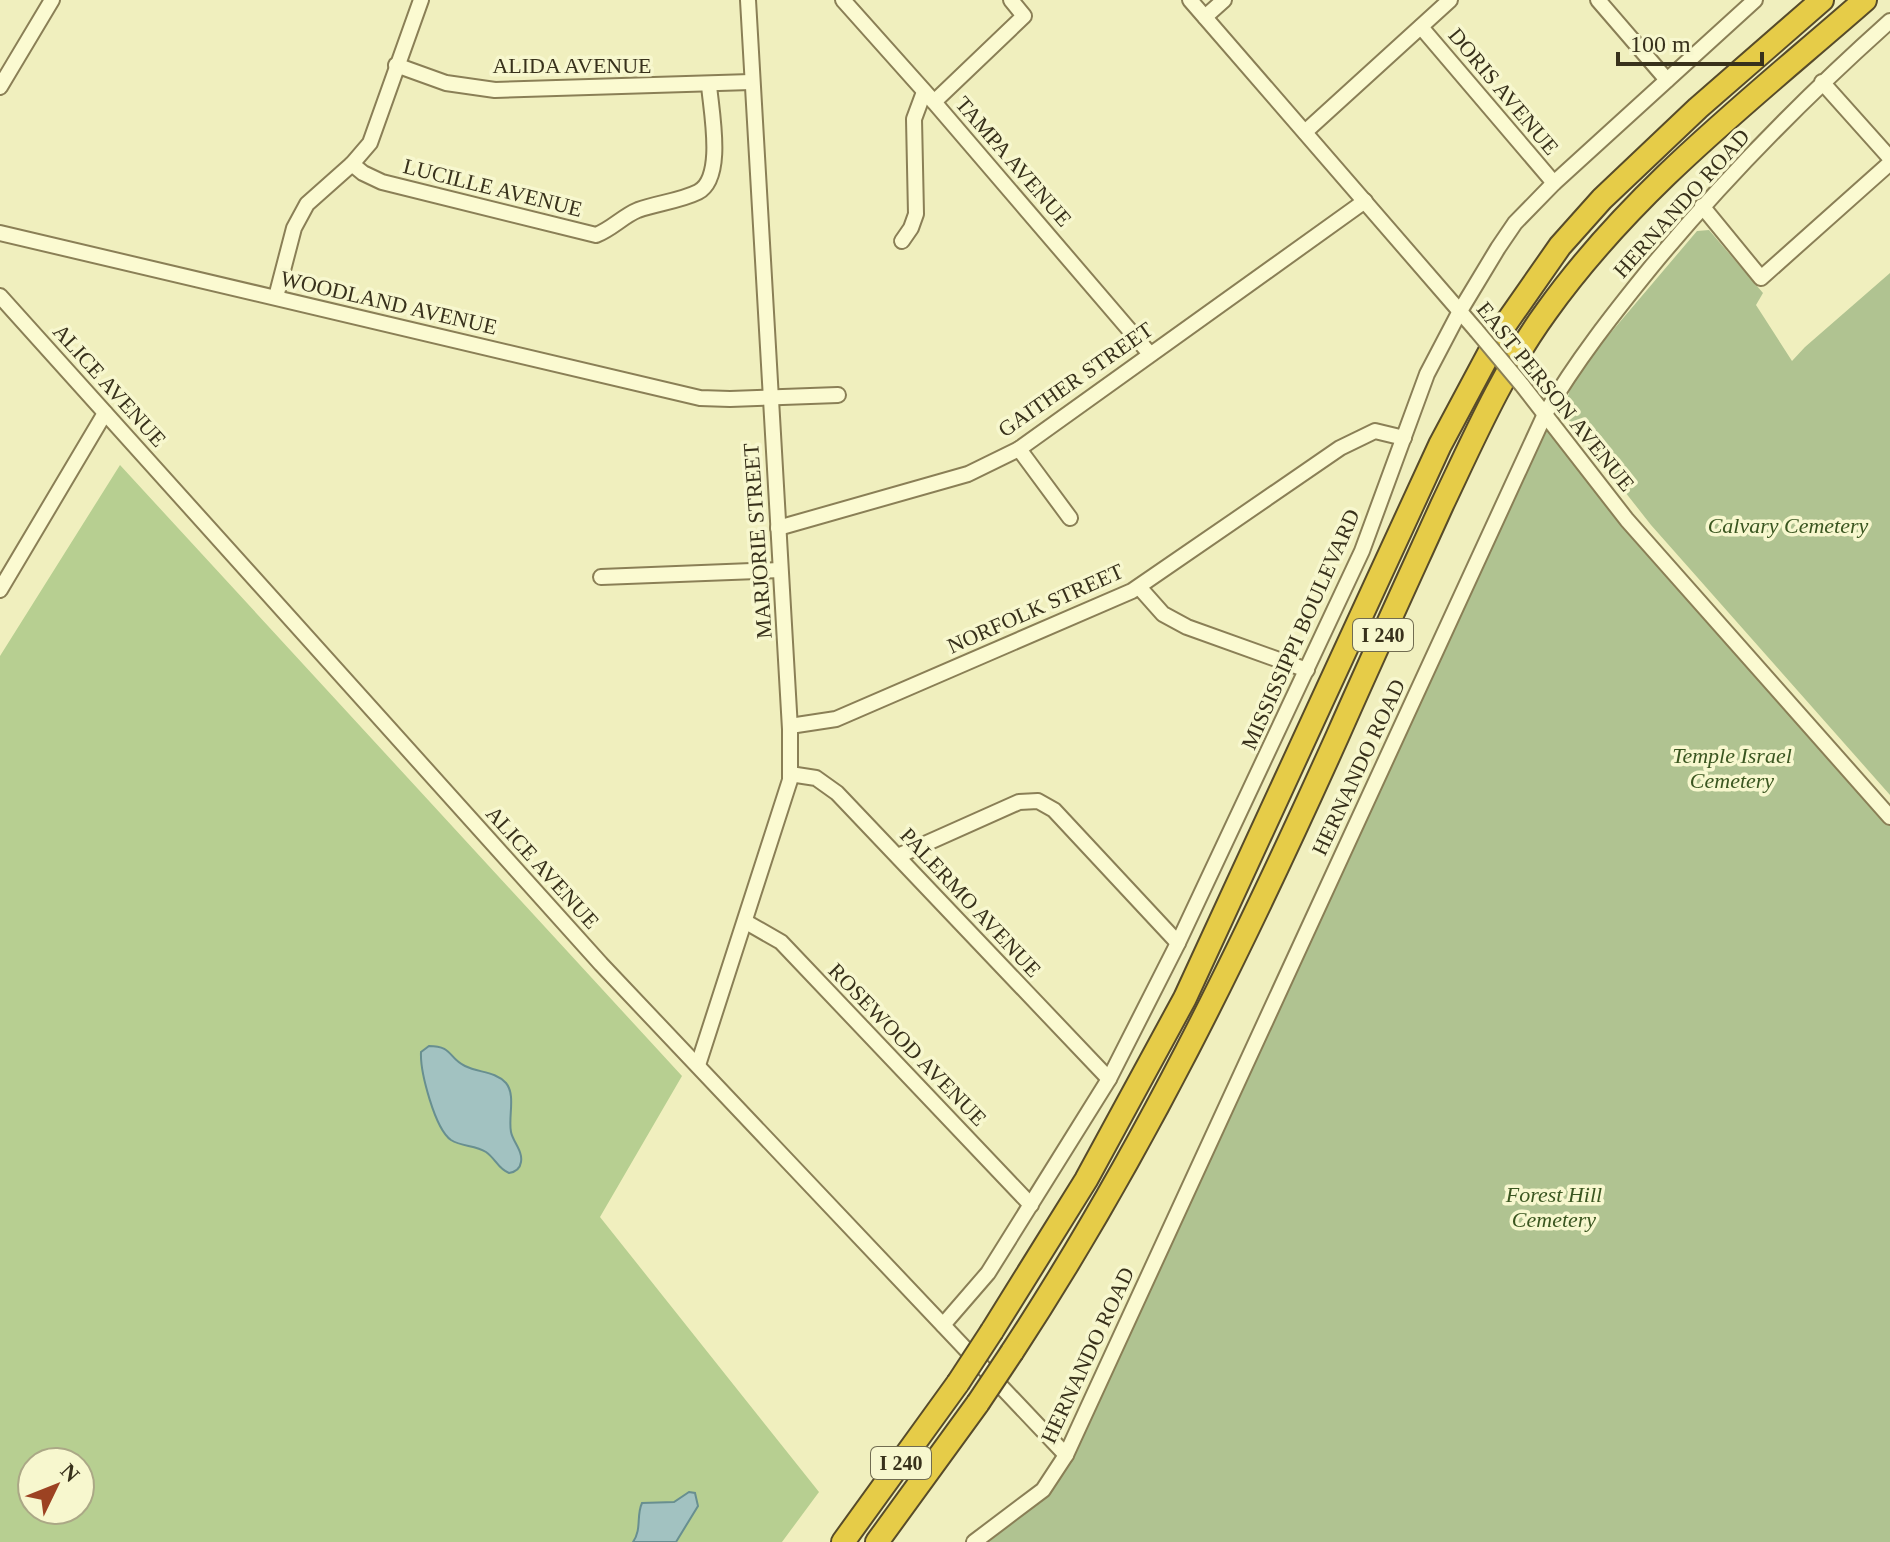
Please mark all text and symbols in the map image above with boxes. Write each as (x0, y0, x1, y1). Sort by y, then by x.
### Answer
scale bar (1618, 16, 1762, 66)
street label: DORIS AVENUE (1443, 23, 1564, 160)
text: 100 m (1630, 31, 1691, 57)
street label: ALIDA AVENUE (492, 53, 652, 78)
street label: TAMPA AVENUE (950, 91, 1077, 231)
street label: HERNANDO ROAD (1608, 124, 1755, 283)
street label: LUCILLE AVENUE (401, 153, 585, 222)
street label: WOODLAND AVENUE (278, 265, 500, 340)
street label: EAST PERSON AVENUE (1472, 297, 1640, 496)
street label: GAITHER STREET (993, 316, 1158, 442)
street label: ALICE AVENUE (48, 319, 171, 452)
street label: MARJORIE STREET (738, 442, 777, 640)
street label: MISSISSIPPI BOULEVARD (1236, 505, 1365, 753)
park label: Calvary Cemetery (1708, 513, 1869, 538)
street label: NORFOLK STREET (943, 558, 1128, 659)
road number: I 240 (1353, 619, 1413, 651)
street label: HERNANDO ROAD (1307, 675, 1410, 859)
park label: Temple Israel Cemetery (1672, 743, 1792, 793)
street label: ALICE AVENUE (481, 801, 604, 934)
street label: PALERMO AVENUE (895, 823, 1046, 982)
street label: ROSEWOOD AVENUE (823, 958, 992, 1131)
park label: Forest Hill Cemetery (1505, 1182, 1602, 1232)
street label: HERNANDO ROAD (1036, 1263, 1139, 1447)
north arrow (16, 1446, 96, 1526)
road number: I 240 (871, 1447, 931, 1479)
text: N (56, 1458, 85, 1487)

